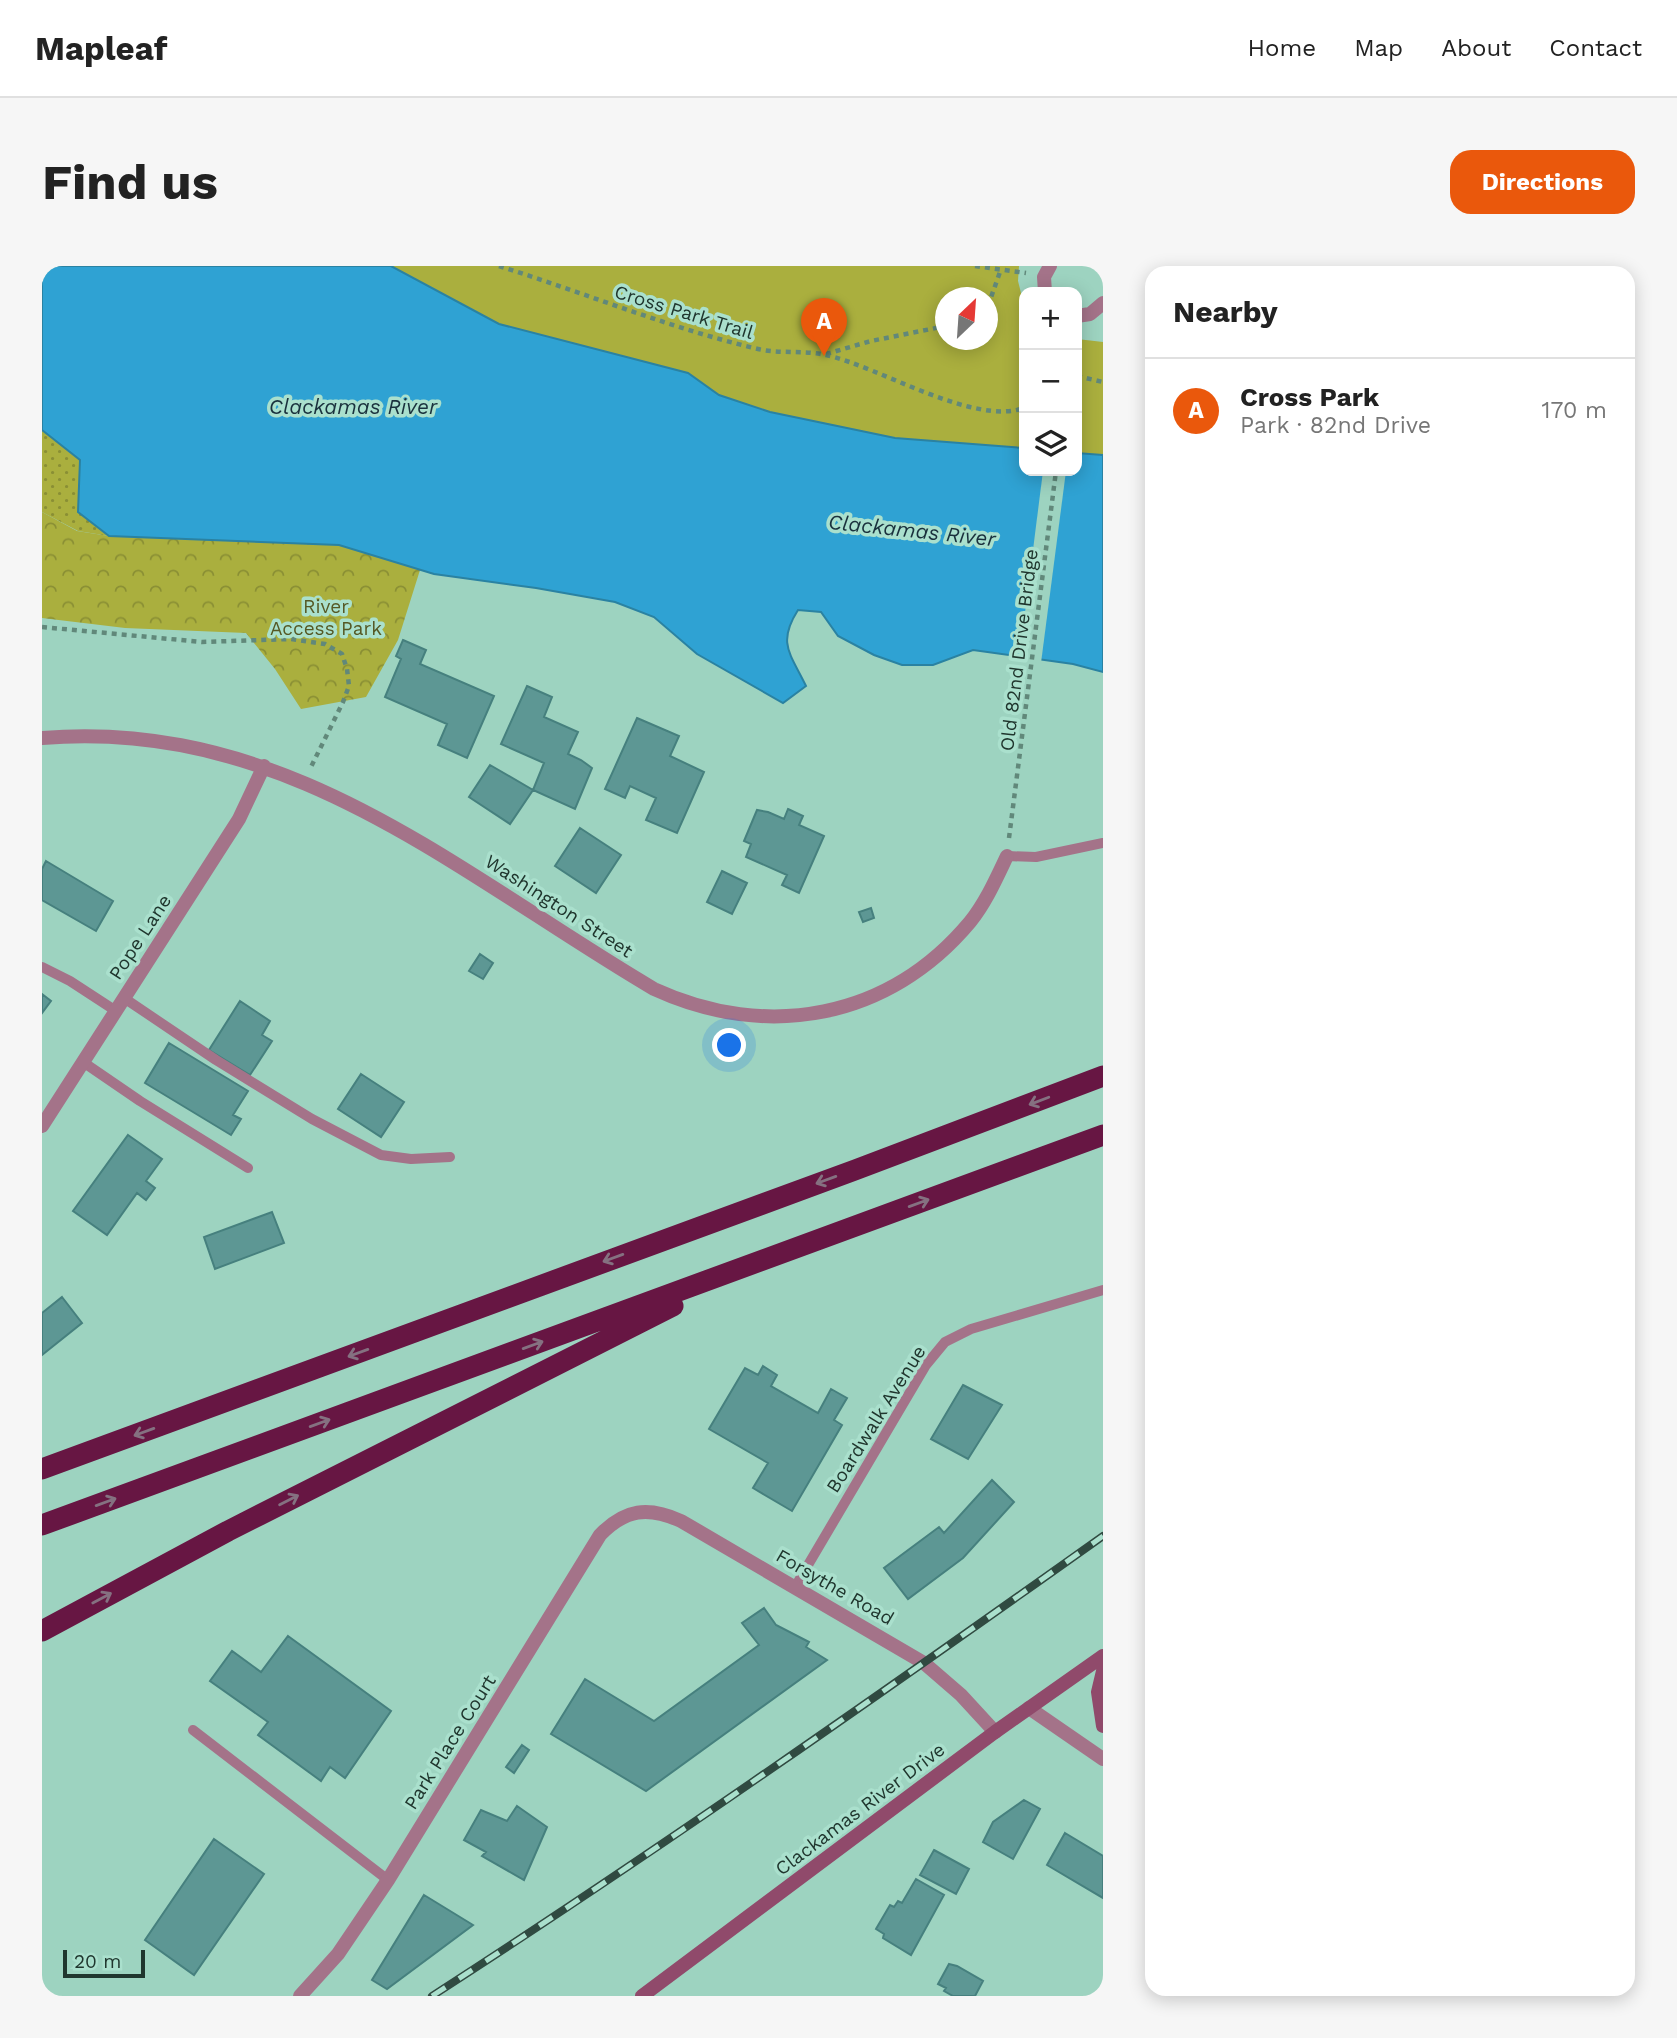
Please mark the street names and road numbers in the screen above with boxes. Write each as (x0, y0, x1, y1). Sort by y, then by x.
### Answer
street label: Cross Park Trail (612, 280, 756, 344)
street label: Old 82nd Drive Bridge (995, 548, 1043, 752)
street label: Washington Street (481, 850, 637, 962)
street label: Pope Lane (104, 890, 176, 984)
street label: Boardwalk Avenue (821, 1341, 931, 1497)
street label: Forsythe Road (772, 1544, 898, 1630)
street label: Park Place Court (399, 1670, 501, 1814)
street label: Clackamas River Drive (771, 1738, 949, 1880)

